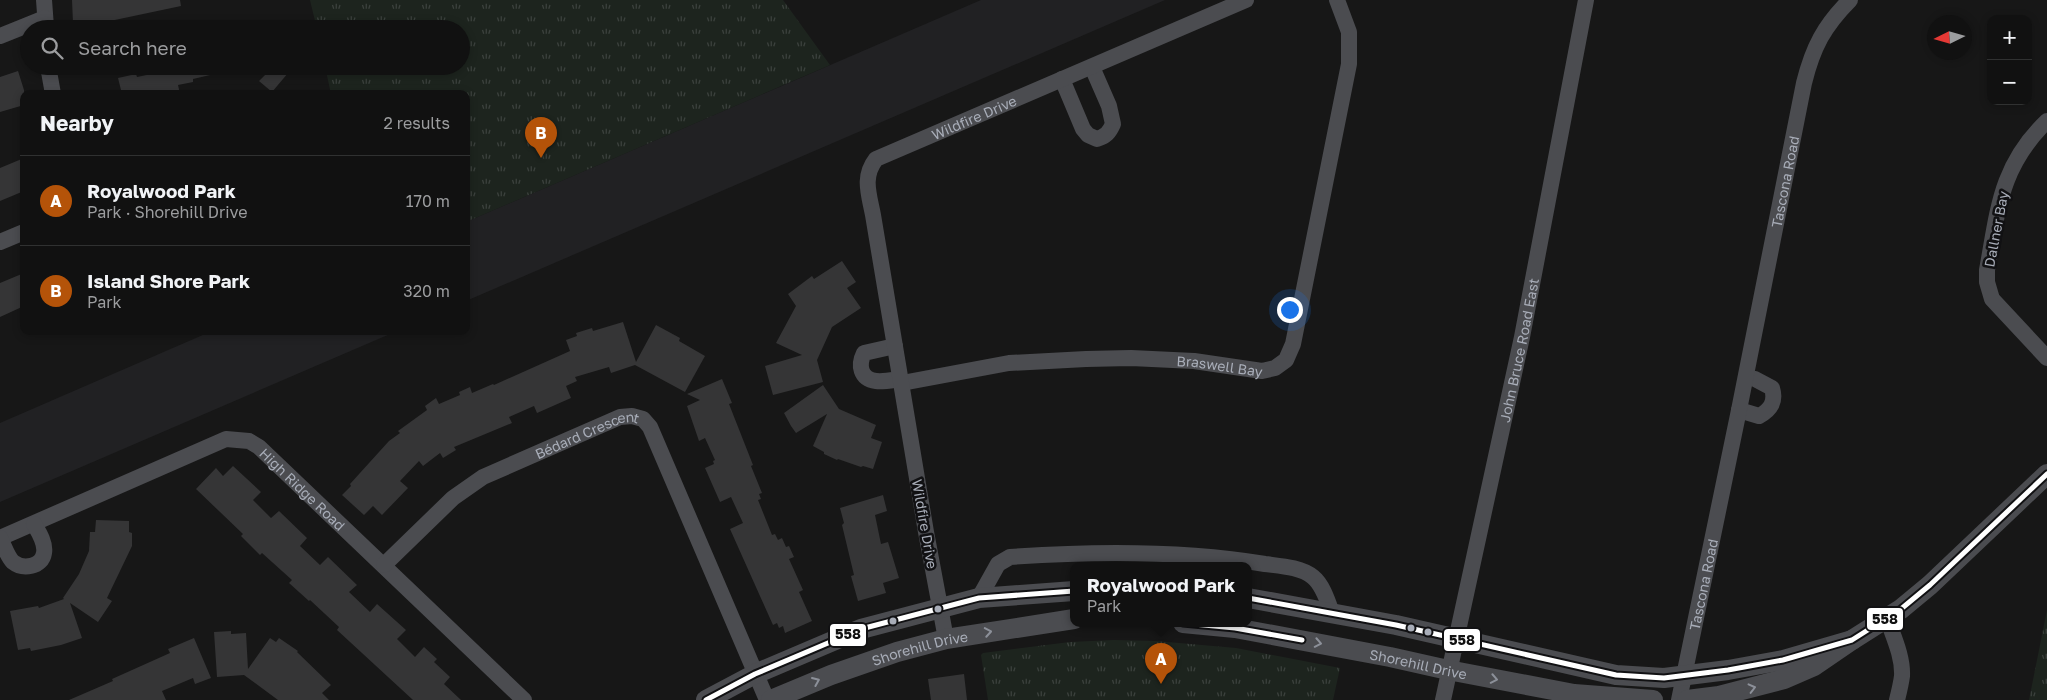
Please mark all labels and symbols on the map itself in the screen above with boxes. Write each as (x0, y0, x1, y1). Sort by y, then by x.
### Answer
north arrow (1927, 15, 1972, 60)
street label: Wildfire Drive (929, 91, 1019, 143)
pin: B (525, 117, 557, 158)
street label: Tascona Road (1767, 134, 1802, 229)
street label: Dallner Bay (1980, 189, 2012, 269)
street label: John Bruce Road East (1495, 277, 1542, 424)
your location (1277, 297, 1303, 323)
street label: Braswell Bay (1176, 352, 1264, 380)
street label: Bédard Crescent (532, 407, 641, 462)
street label: High Ridge Road (257, 444, 349, 533)
street label: Wildfire Drive (909, 478, 941, 570)
street label: Tascona Road (1685, 537, 1721, 632)
unlabelled marker (933, 604, 943, 614)
line badge: 558 (1866, 607, 1904, 631)
text: 558 (1872, 610, 1898, 627)
unlabelled marker (888, 616, 898, 626)
line badge: 558 (829, 623, 867, 647)
unlabelled marker (1406, 623, 1416, 633)
text: 558 (835, 625, 861, 642)
street label: Shorehill Drive (869, 627, 969, 669)
unlabelled marker (1423, 627, 1433, 637)
one-way arrow (984, 628, 993, 638)
line badge: 558 (1443, 628, 1481, 652)
text: 558 (1449, 631, 1475, 648)
one-way arrow (1313, 638, 1322, 648)
pin: A (1145, 643, 1177, 684)
street label: Shorehill Drive (1368, 645, 1468, 682)
one-way arrow (1490, 674, 1499, 684)
one-way arrow (811, 677, 820, 688)
one-way arrow (1747, 683, 1755, 693)

